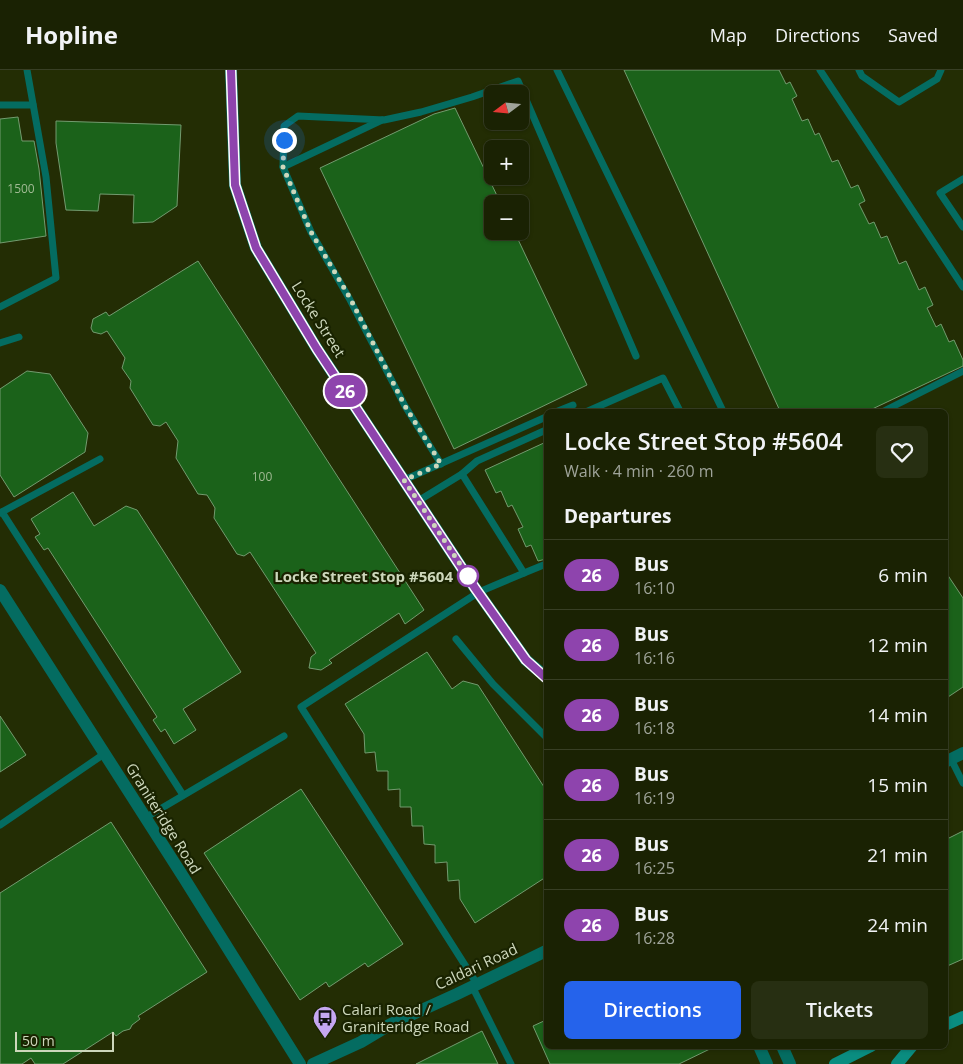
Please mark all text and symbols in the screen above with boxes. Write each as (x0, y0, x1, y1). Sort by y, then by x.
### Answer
text: Hopline (25, 18, 118, 51)
text: Map (710, 23, 747, 47)
text: Directions (775, 23, 860, 47)
text: Saved (888, 23, 938, 47)
north arrow (484, 85, 529, 130)
map controls (484, 85, 529, 240)
your location (272, 128, 297, 153)
button: + (484, 140, 529, 185)
house number: 1500 (7, 180, 35, 197)
button: − (484, 195, 529, 240)
street label: Locke Street (288, 277, 350, 361)
line badge: 26 (322, 375, 368, 407)
text: 26 (335, 379, 355, 403)
text: Locke Street Stop #5604 (564, 424, 843, 457)
button: heart (876, 426, 928, 478)
text: Walk · 4 min · 260 m (564, 460, 714, 482)
house number: 100 (252, 468, 272, 485)
text: Departures (564, 503, 671, 529)
text: Bus (634, 551, 669, 577)
text: 6 min (878, 562, 928, 588)
text: 26 (581, 563, 602, 587)
marker: Locke Street Stop #5604 (457, 565, 479, 587)
place label: Locke Street Stop #5604 (274, 566, 453, 586)
text: 16:10 (634, 577, 675, 599)
text: Bus (634, 621, 669, 647)
text: 12 min (867, 632, 928, 658)
text: 26 (581, 633, 602, 657)
text: 16:16 (634, 647, 675, 669)
text: Bus (634, 691, 669, 717)
text: 14 min (867, 702, 928, 728)
text: 26 (581, 703, 602, 727)
text: 16:18 (634, 717, 675, 739)
street label: Graniteridge Road (122, 759, 206, 877)
text: Bus (634, 761, 669, 787)
text: 15 min (867, 772, 928, 798)
text: 26 (581, 773, 602, 797)
text: 16:19 (634, 787, 675, 809)
text: Bus (634, 831, 669, 857)
text: 21 min (867, 842, 928, 868)
text: 26 (581, 843, 602, 867)
text: 16:25 (634, 857, 675, 879)
text: Bus (634, 901, 669, 927)
text: 24 min (867, 912, 928, 938)
text: 26 (581, 913, 602, 937)
text: 16:28 (634, 927, 675, 949)
street label: Caldari Road (432, 938, 520, 994)
button: Directions (564, 981, 741, 1039)
button: Tickets (751, 981, 928, 1039)
place label: Calari Road / Graniteridge Road (342, 999, 469, 1036)
bus stop icon: Calari Road / Graniteridge Road (312, 1005, 338, 1039)
scale bar (15, 1029, 114, 1052)
text: 50 m (22, 1031, 55, 1050)

